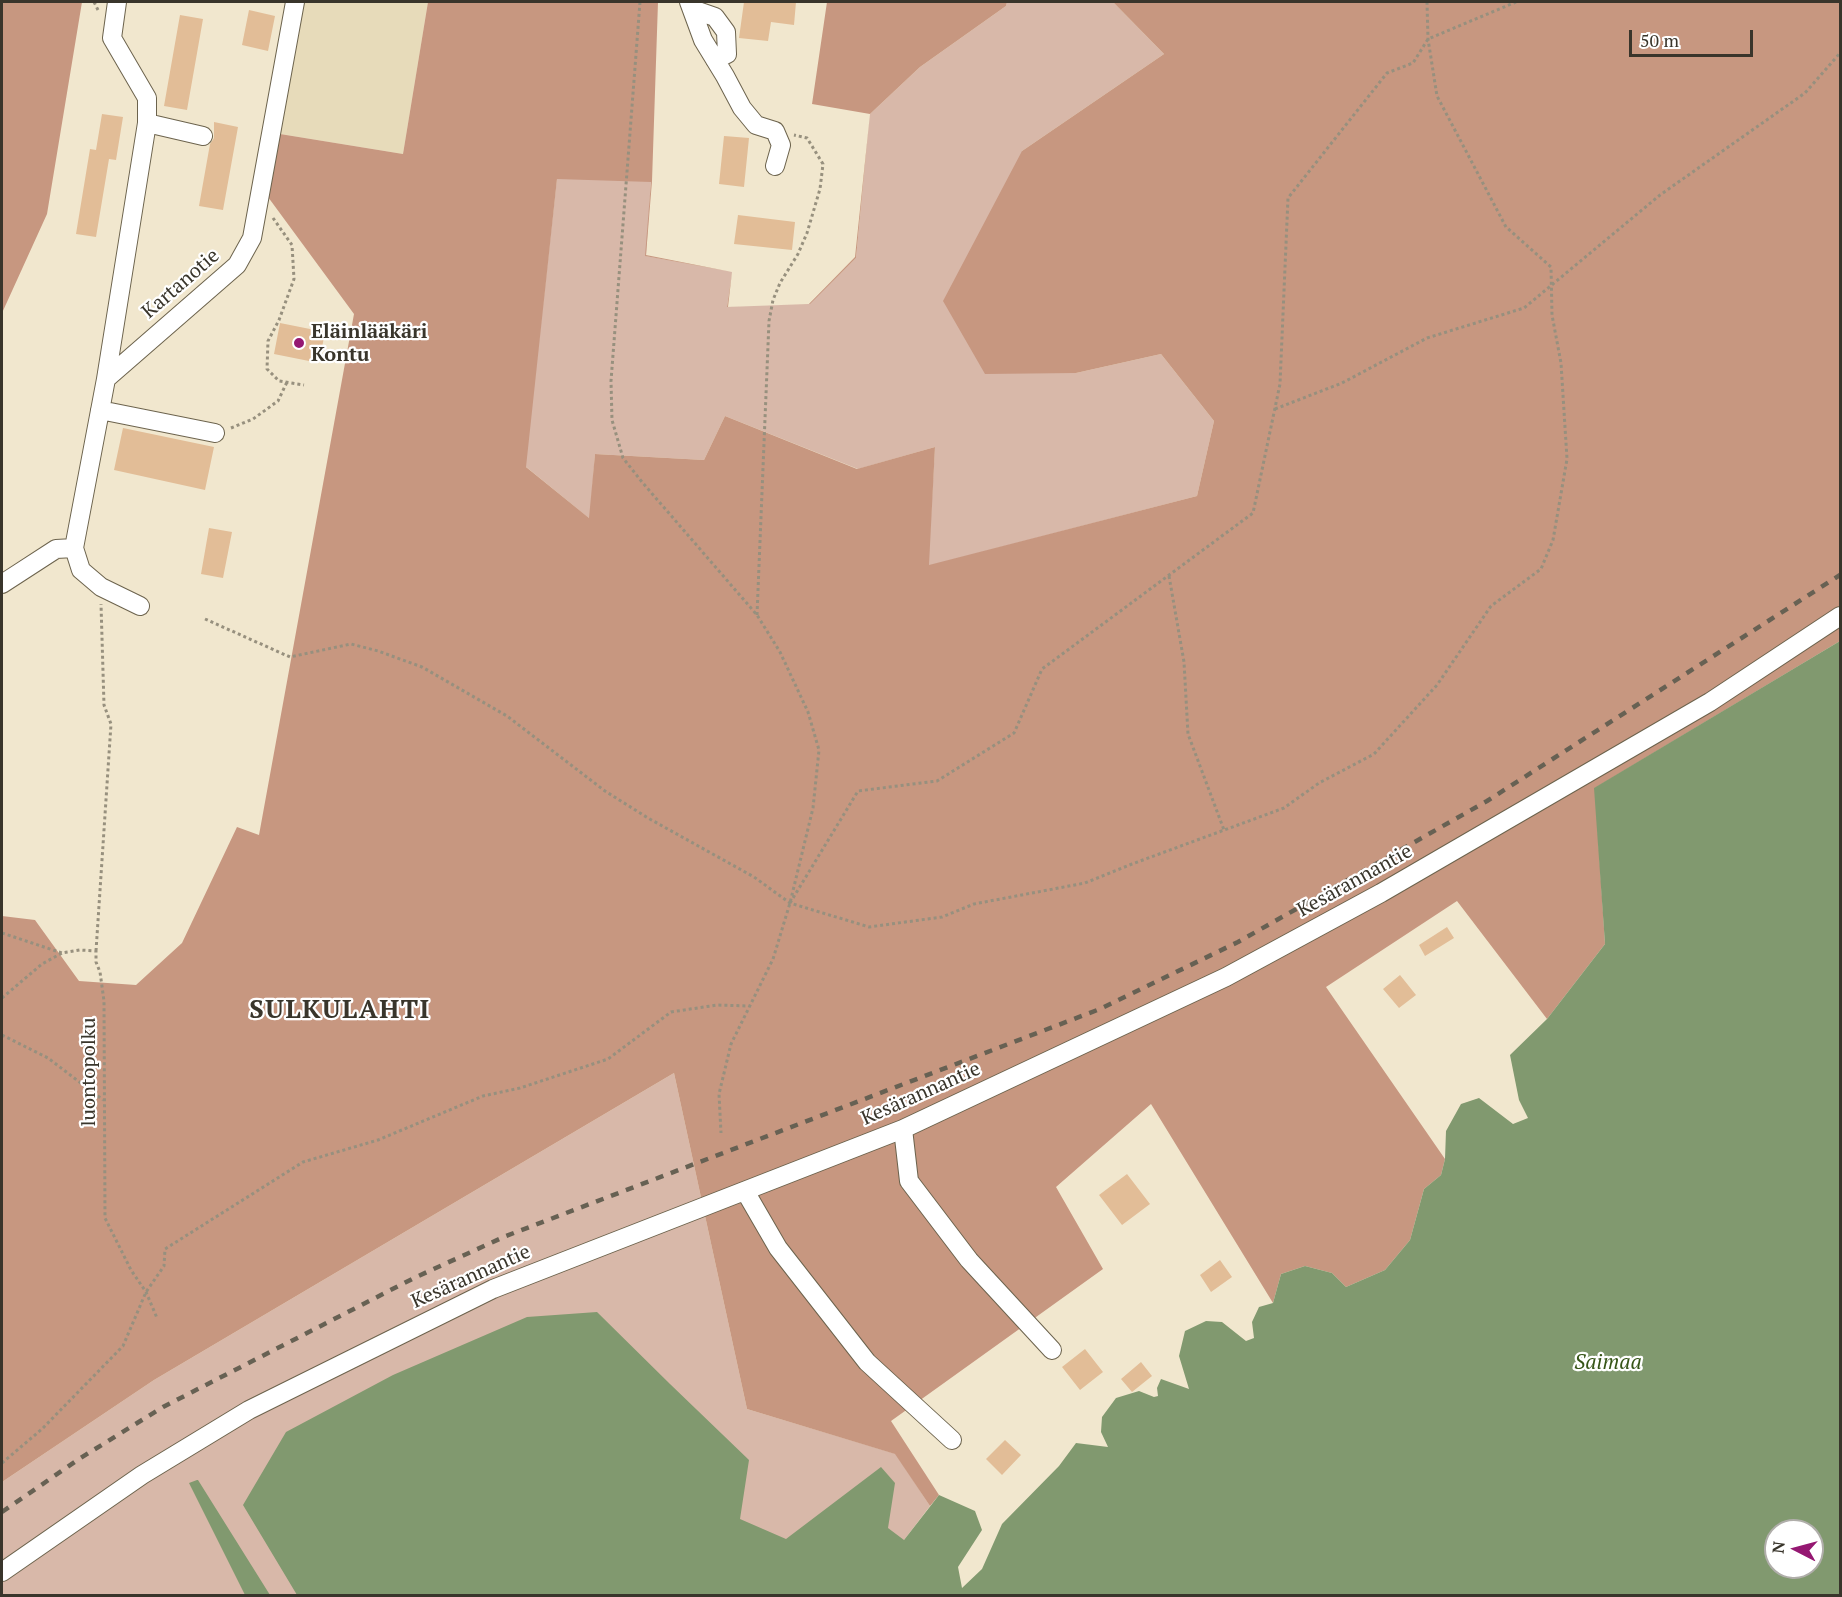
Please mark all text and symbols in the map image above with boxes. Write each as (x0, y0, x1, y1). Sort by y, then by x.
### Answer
scale bar (1632, 18, 1756, 56)
text: 50 m (1640, 28, 1679, 52)
street label: Kartanotie (137, 244, 225, 324)
place label: Eläinlääkäri Kontu (311, 320, 427, 367)
marker: Eläinlääkäri Kontu (292, 336, 306, 350)
street label: Kesärannantie (1293, 840, 1417, 922)
district label: SULKULAHTI (249, 995, 431, 1027)
street label: luontopolku (77, 1017, 101, 1127)
street label: Kesärannantie (858, 1057, 984, 1131)
street label: Kesärannantie (408, 1240, 534, 1314)
water label: Saimaa (1574, 1350, 1642, 1376)
north arrow (1764, 1519, 1824, 1579)
text: N (1767, 1540, 1790, 1555)

